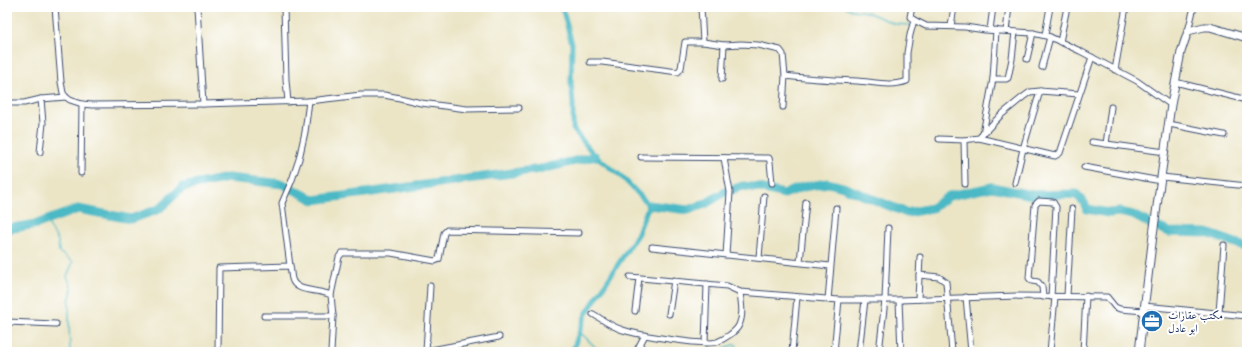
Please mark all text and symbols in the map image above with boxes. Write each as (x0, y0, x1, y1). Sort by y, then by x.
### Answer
office icon: مكتب عقارات ابو عادل (1139, 308, 1165, 334)
place label: مكتب عقارات ابو عادل (1168, 308, 1223, 335)

